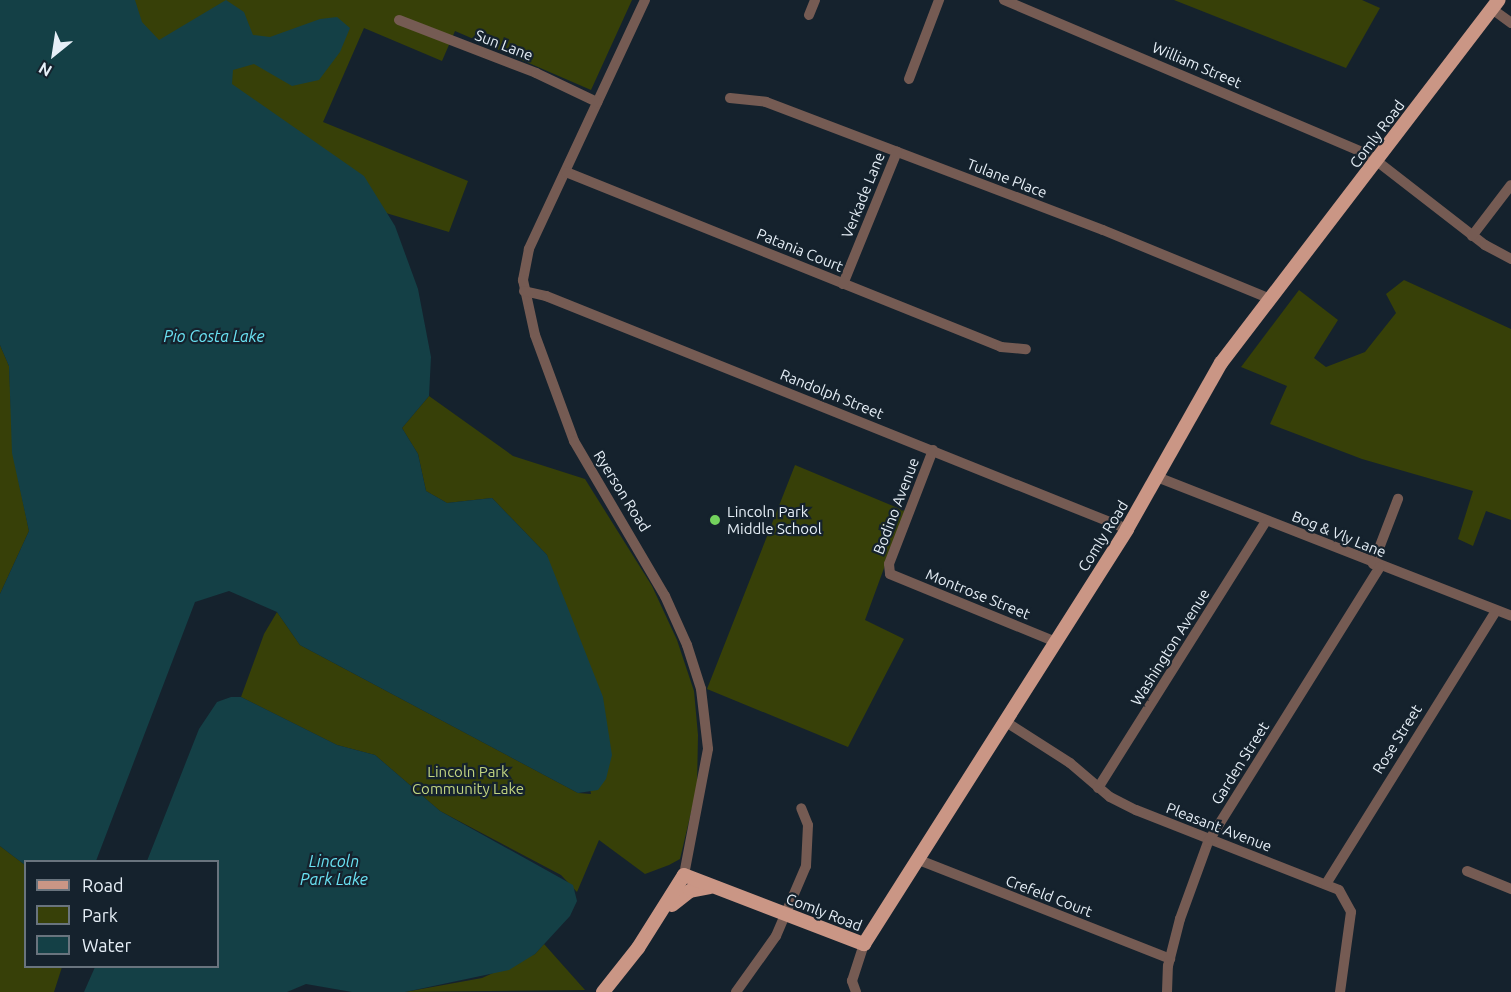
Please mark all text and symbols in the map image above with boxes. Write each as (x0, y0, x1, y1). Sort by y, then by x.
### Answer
north arrow (24, 24, 84, 84)
street label: Sun Lane (472, 26, 536, 64)
street label: William Street (1150, 38, 1244, 92)
text: N (35, 59, 55, 80)
street label: Comly Road (1346, 97, 1408, 171)
street label: Verkade Lane (838, 149, 888, 241)
street label: Tulane Place (964, 154, 1050, 202)
street label: Patania Court (754, 225, 846, 275)
water label: Pio Costa Lake (164, 326, 264, 346)
street label: Randolph Street (778, 365, 886, 423)
street label: Ryerson Road (590, 447, 654, 535)
street label: Bodino Avenue (869, 455, 923, 557)
street label: Comly Road (1074, 497, 1132, 575)
place label: Lincoln Park Middle School (727, 502, 822, 537)
street label: Bog & Vly Lane (1289, 507, 1389, 561)
marker: Lincoln Park Middle School (708, 513, 722, 527)
street label: Montrose Street (923, 565, 1033, 623)
street label: Washington Avenue (1127, 585, 1213, 709)
street label: Rose Street (1369, 701, 1425, 777)
street label: Garden Street (1207, 718, 1273, 808)
park label: Lincoln Park Community Lake (412, 762, 524, 797)
street label: Pleasant Avenue (1164, 799, 1274, 855)
water label: Lincoln Park Lake (300, 851, 368, 889)
legend (24, 860, 219, 968)
street label: Crefeld Court (1003, 871, 1095, 921)
text: Road (82, 875, 124, 895)
street label: Comly Road (783, 889, 865, 935)
text: Park (82, 905, 118, 925)
text: Water (82, 935, 131, 955)

